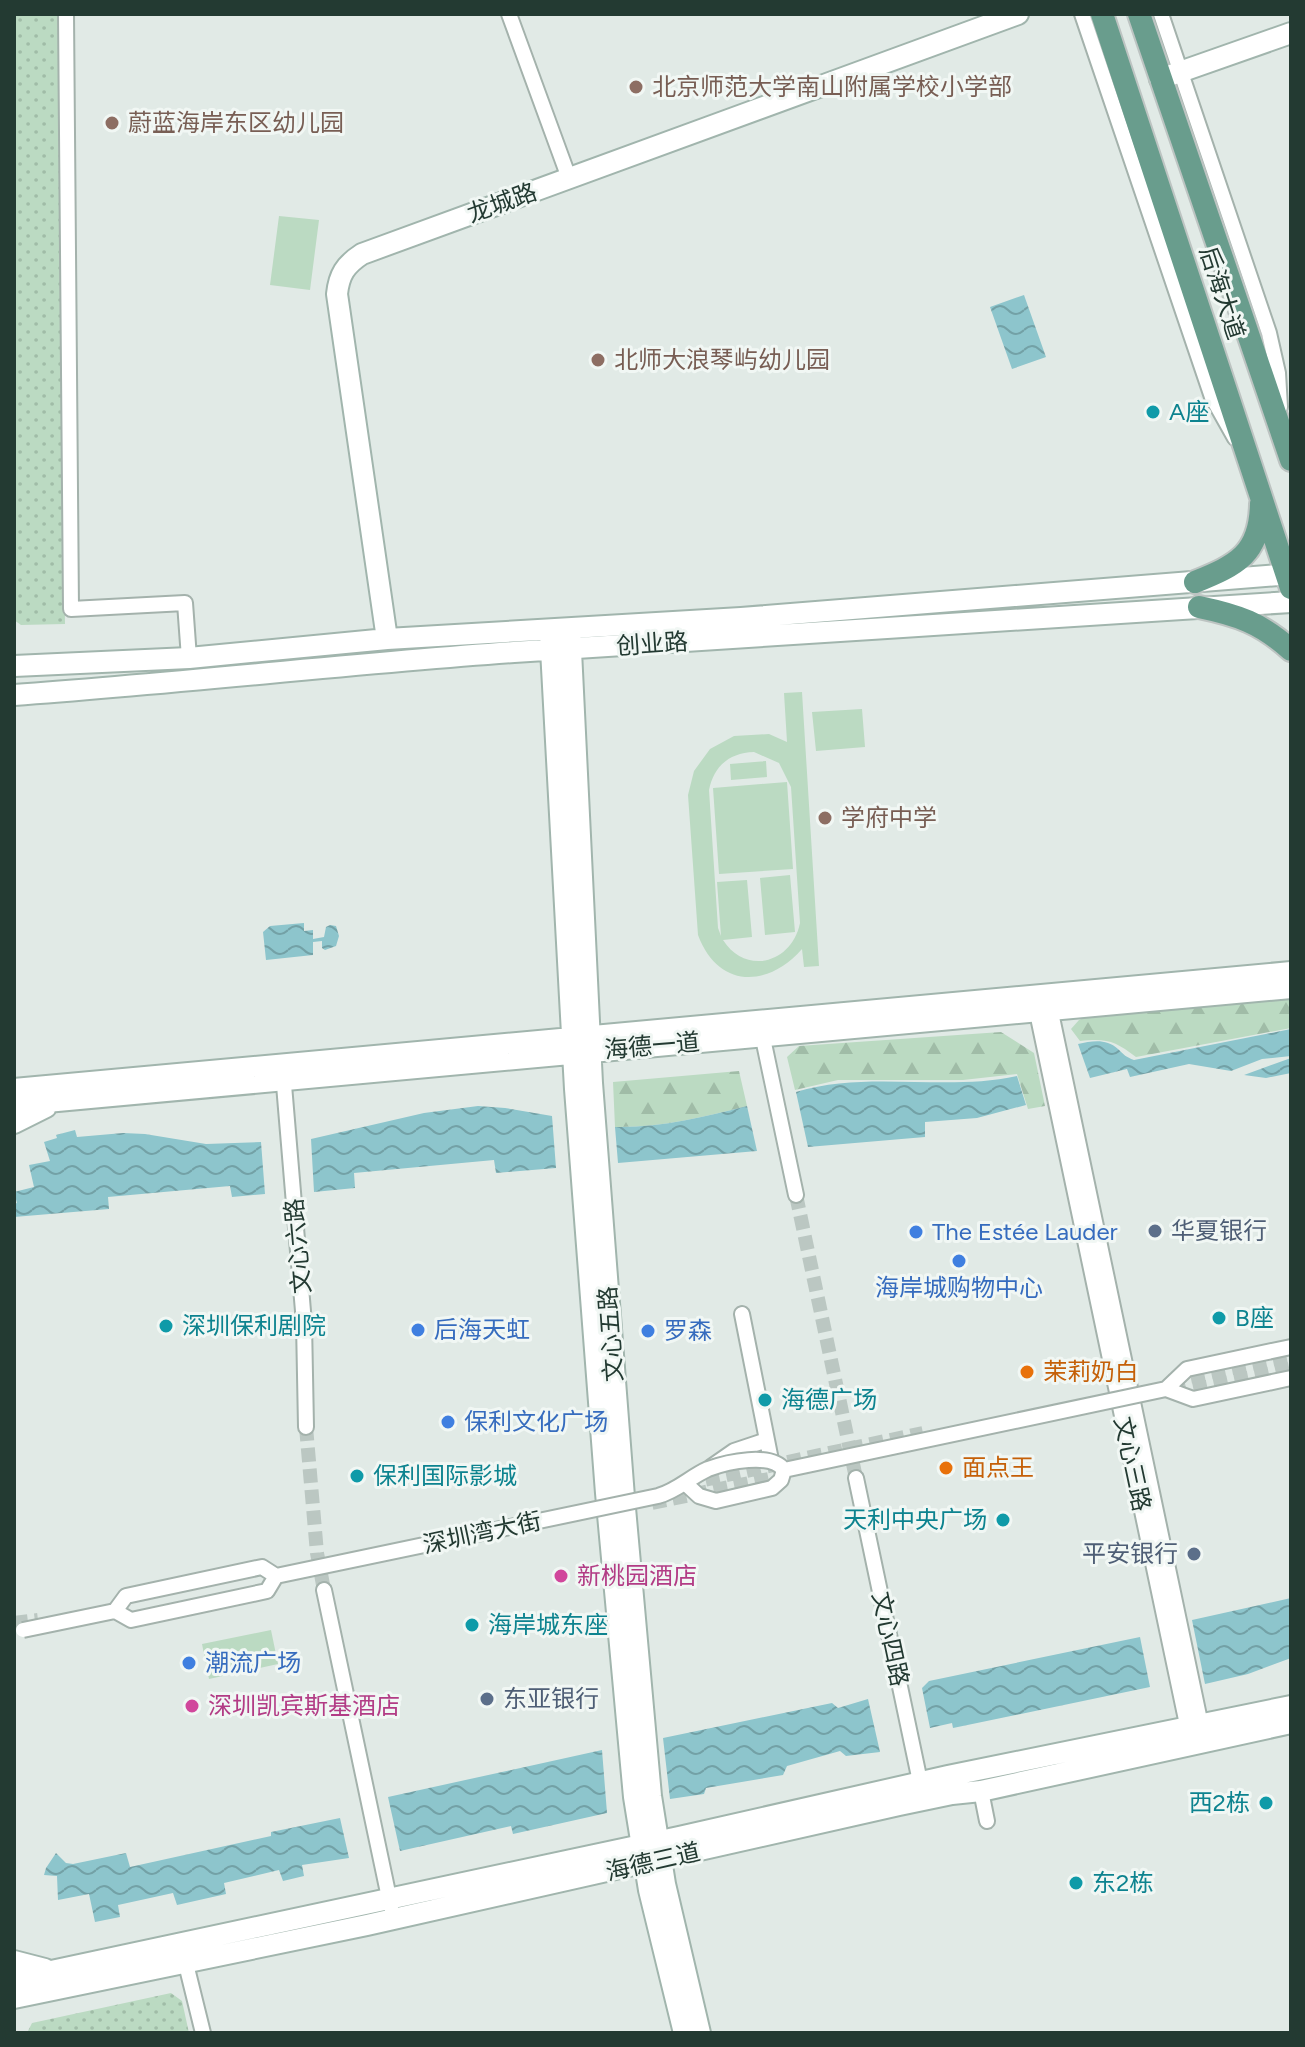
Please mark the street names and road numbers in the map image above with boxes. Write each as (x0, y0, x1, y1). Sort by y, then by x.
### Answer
street label: 龙城路 (463, 177, 541, 228)
street label: 后海大道 (1194, 243, 1251, 343)
street label: 创业路 (615, 627, 689, 660)
street label: 海德一道 (603, 1027, 701, 1064)
street label: 文心六路 (279, 1197, 316, 1295)
street label: 文心五路 (593, 1285, 628, 1383)
street label: 文心三路 (1108, 1414, 1157, 1514)
street label: 深圳湾大街 (420, 1506, 544, 1559)
street label: 文心四路 (866, 1589, 915, 1689)
street label: 海德三道 (603, 1837, 703, 1886)

